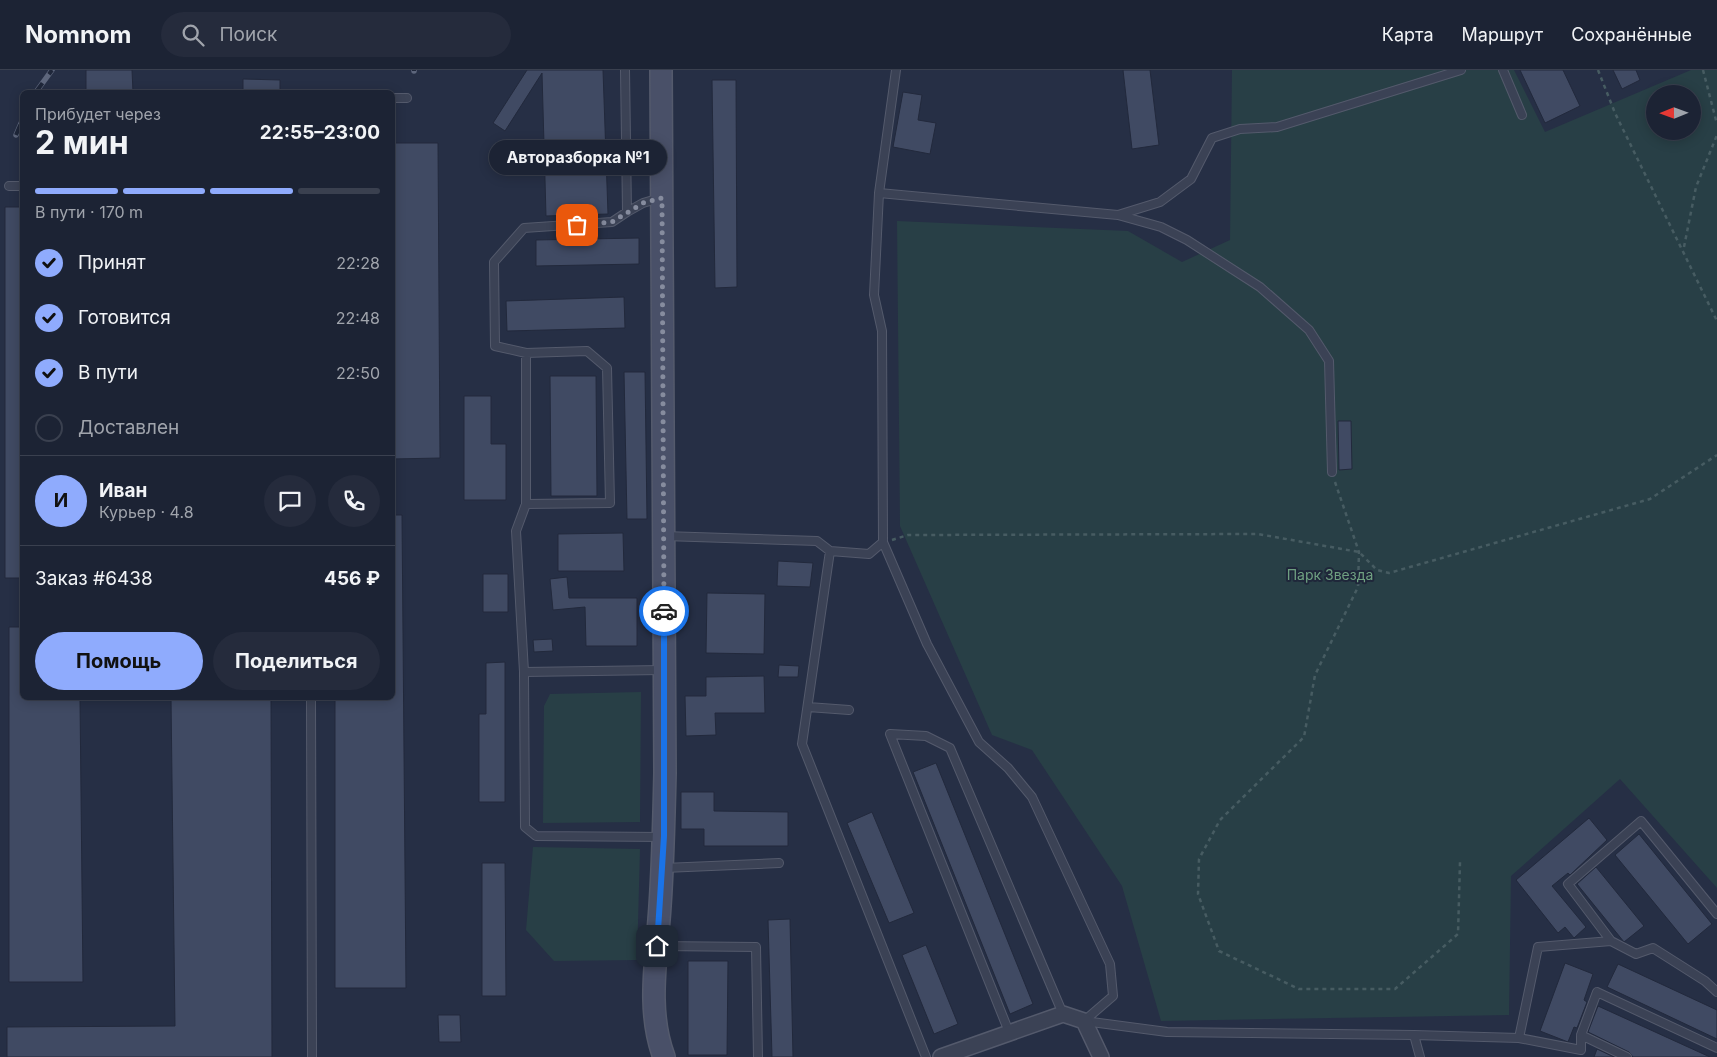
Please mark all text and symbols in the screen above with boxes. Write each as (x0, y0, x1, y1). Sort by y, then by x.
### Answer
search box (161, 12, 511, 57)
text: Nomnom (25, 20, 131, 49)
icon: search (179, 21, 207, 49)
text: Поиск (219, 23, 277, 46)
text: Карта (1382, 24, 1434, 45)
text: Маршрут (1462, 24, 1543, 45)
text: Сохранённые (1571, 24, 1692, 45)
north arrow (1646, 85, 1701, 140)
map controls (1646, 85, 1701, 140)
text: Прибудет через (35, 104, 161, 124)
text: 22:55–23:00 (260, 121, 380, 144)
text: 2 мин (35, 123, 129, 162)
callout: Авторазборка №1 (488, 140, 666, 175)
text: Авторазборка №1 (506, 147, 650, 167)
text: В пути · 170 m (35, 202, 143, 222)
pin (556, 204, 598, 246)
icon: bag (563, 211, 591, 239)
icon: check (35, 249, 63, 277)
text: Принят (78, 251, 146, 274)
text: 22:28 (336, 253, 380, 273)
icon: check (35, 304, 63, 332)
text: Готовится (78, 306, 171, 329)
text: 22:48 (336, 308, 380, 328)
icon: check (35, 359, 63, 387)
text: В пути (78, 361, 138, 384)
text: 22:50 (336, 363, 380, 383)
text: Доставлен (78, 416, 179, 439)
button: chat (264, 475, 316, 527)
button: phone (328, 475, 380, 527)
text: Иван (99, 479, 147, 502)
text: И (54, 489, 68, 512)
text: Курьер · 4.8 (99, 502, 194, 522)
park label: Парк Звезда (1287, 566, 1373, 583)
text: Заказ #6438 (35, 567, 153, 590)
text: 456 ₽ (324, 567, 380, 590)
courier (639, 586, 689, 636)
icon: car (650, 597, 678, 625)
button: Помощь (35, 632, 203, 690)
button: Поделиться (213, 632, 380, 690)
pin (636, 925, 678, 967)
icon: home (643, 932, 671, 960)

